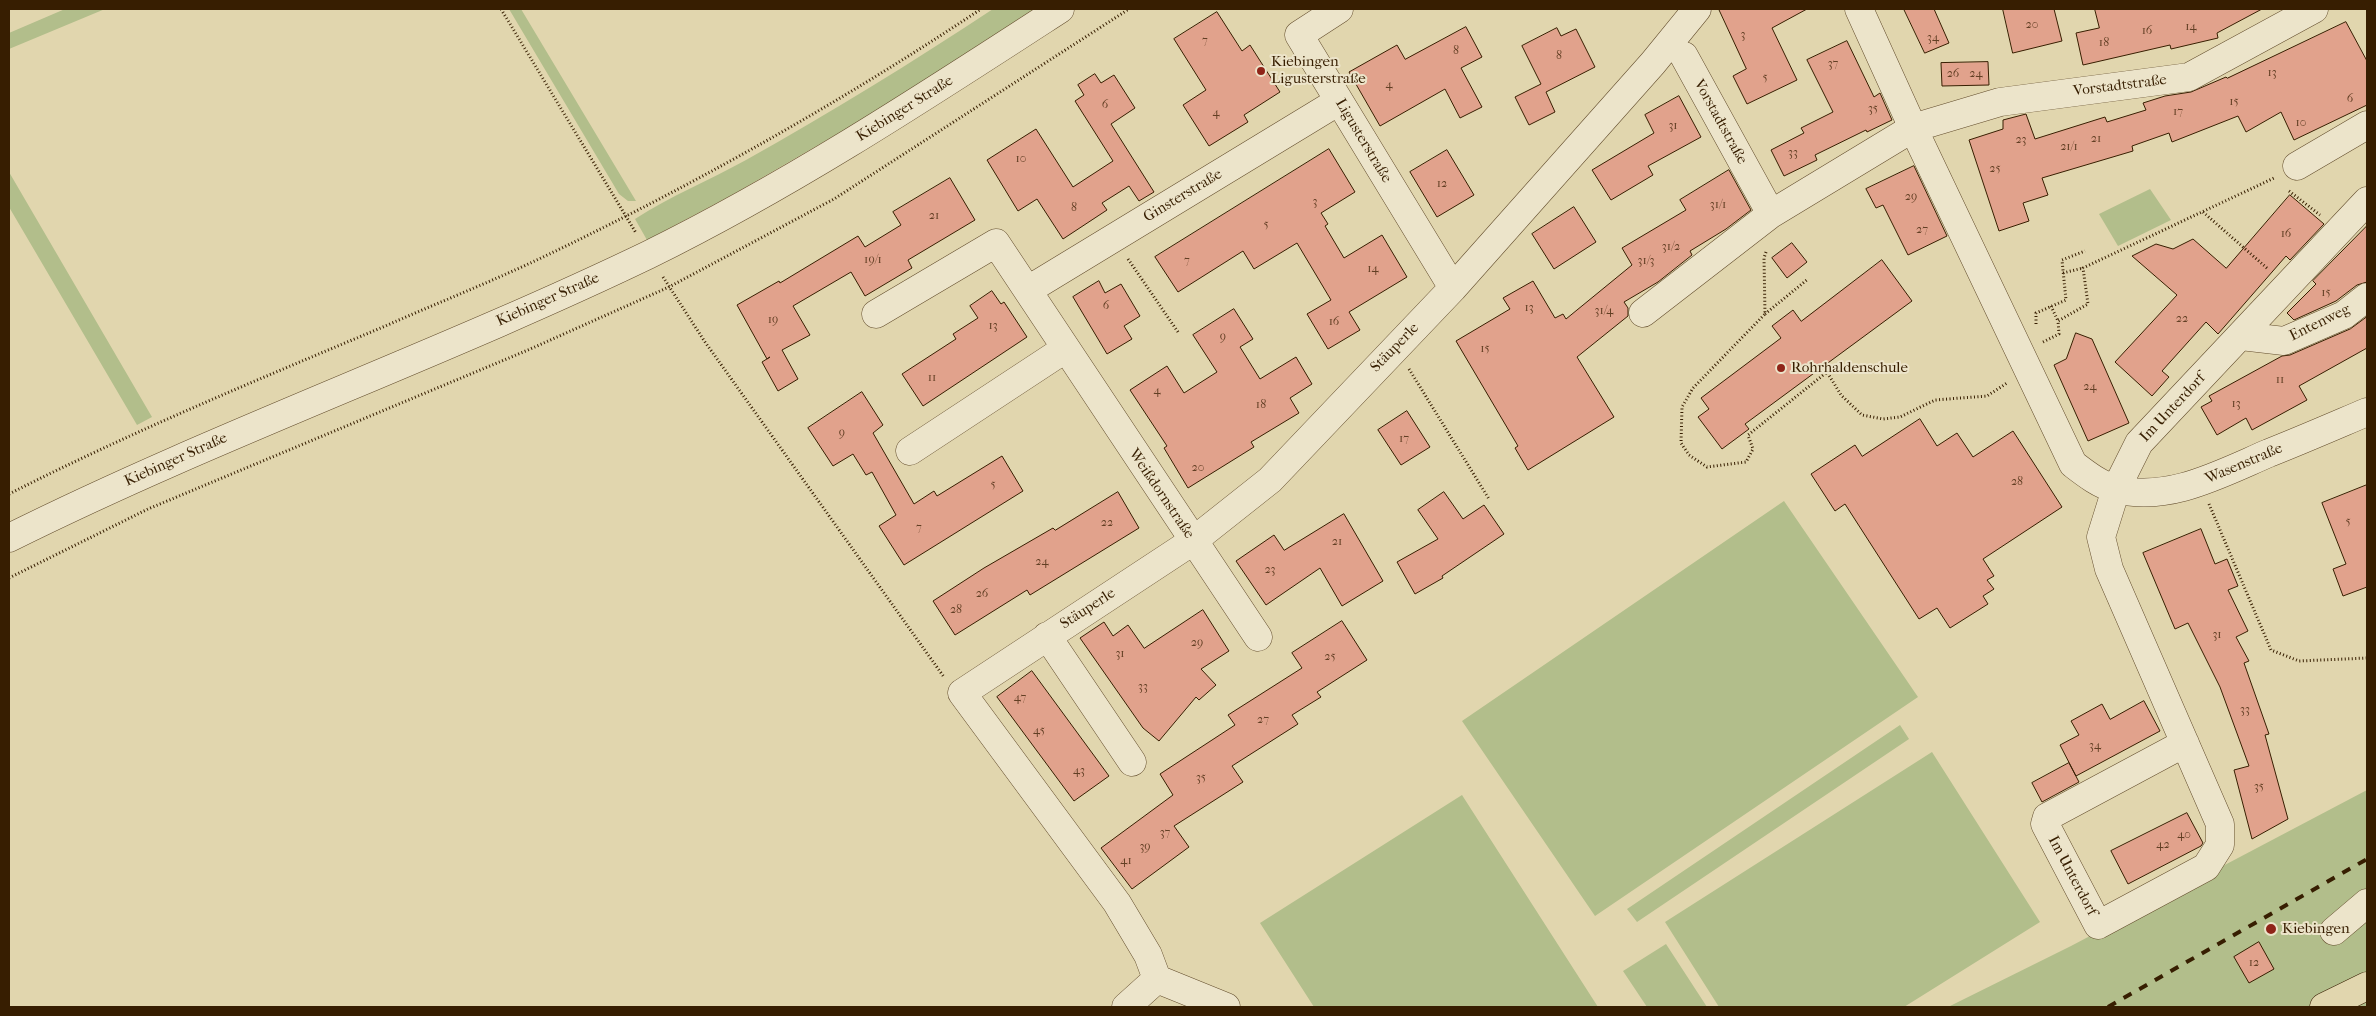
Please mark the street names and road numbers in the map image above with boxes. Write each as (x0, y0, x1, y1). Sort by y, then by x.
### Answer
street label: Vorstadtstraße (2072, 71, 2168, 101)
street label: Kiebinger Straße (853, 72, 957, 146)
street label: Vorstadtstraße (1689, 77, 1751, 167)
street label: Ligusterstraße (1331, 96, 1395, 186)
street label: Ginsterstraße (1141, 166, 1225, 226)
street label: Kiebinger Straße (494, 269, 602, 331)
street label: Entenweg (2287, 301, 2353, 345)
street label: Stäuperle (1367, 320, 1423, 376)
street label: Im Unterdorf (2136, 370, 2210, 446)
street label: Kiebinger Straße (122, 429, 230, 491)
street label: Wasenstraße (2203, 440, 2285, 488)
street label: Weißdornstraße (1124, 446, 1198, 542)
street label: Stäuperle (1057, 585, 1119, 633)
street label: Im Unterdorf (2043, 833, 2101, 919)

